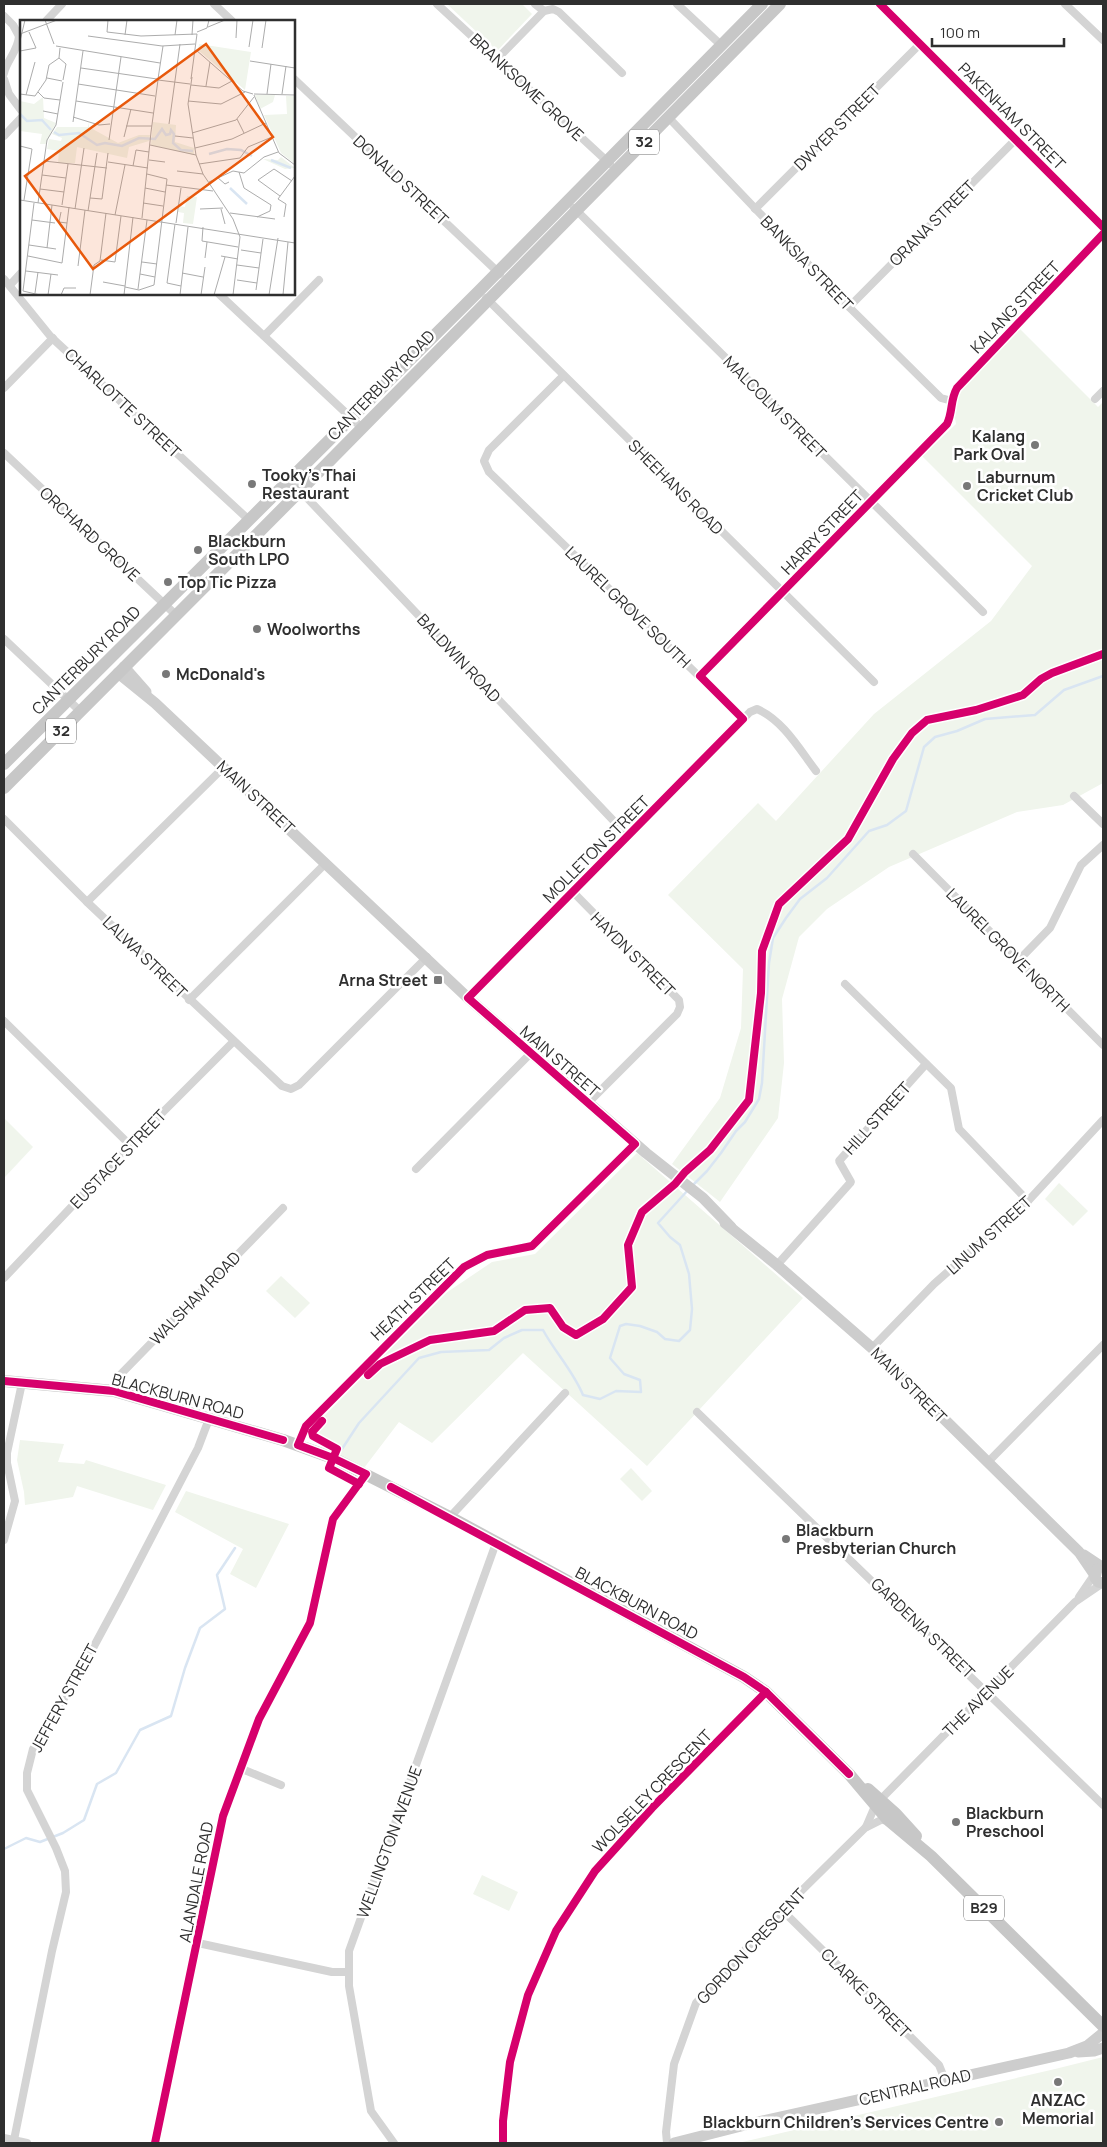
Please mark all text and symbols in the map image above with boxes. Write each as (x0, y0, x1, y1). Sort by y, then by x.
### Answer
scale bar (932, 15, 1064, 47)
inset map (20, 20, 295, 295)
text: 100 m (940, 22, 980, 43)
street label: BRANKSOME GROVE (465, 28, 589, 146)
street label: PAKENHAM STREET (953, 57, 1071, 175)
street label: DWYER STREET (789, 79, 885, 175)
street label: DONALD STREET (349, 130, 454, 230)
road number: 32 (629, 130, 659, 154)
street label: ORANA STREET (884, 175, 980, 271)
street label: BANKSIA STREET (756, 211, 858, 316)
street label: KALANG STREET (965, 256, 1065, 358)
street label: CANTERBURY ROAD (323, 325, 440, 445)
street label: CHARLOTTE STREET (60, 343, 186, 463)
street label: MALCOLM STREET (719, 351, 831, 463)
place label: Kalang Park Oval (954, 425, 1025, 465)
street label: SHEEHANS ROAD (624, 435, 729, 540)
marker: Kalang Park Oval (1029, 439, 1041, 451)
place label: Tooky's Thai Restaurant (262, 464, 356, 504)
place label: Laburnum Cricket Club (977, 466, 1073, 506)
marker: Tooky's Thai Restaurant (246, 478, 258, 490)
marker: Laburnum Cricket Club (961, 480, 973, 492)
street label: ORCHARD GROVE (35, 482, 145, 586)
street label: HARRY STREET (776, 485, 868, 579)
place label: Blackburn South LPO (208, 530, 289, 570)
street label: LAUREL GROVE SOUTH (560, 541, 696, 673)
marker: Blackburn South LPO (192, 544, 204, 556)
place label: Top Tic Pizza (178, 571, 276, 593)
marker: Top Tic Pizza (162, 576, 174, 588)
street label: CANTERBURY ROAD (27, 601, 145, 719)
street label: BALDWIN ROAD (412, 609, 506, 707)
place label: Woolworths (267, 618, 361, 640)
marker: Woolworths (251, 623, 263, 635)
place label: McDonald's (176, 663, 265, 685)
marker: McDonald's (160, 668, 172, 680)
road number: 32 (46, 718, 76, 744)
street label: MAIN STREET (212, 755, 300, 839)
street label: MOLLETON STREET (538, 790, 655, 907)
street label: LAUREL GROVE NORTH (941, 883, 1075, 1017)
street label: HAYDN STREET (586, 907, 680, 1001)
street label: LALWA STREET (98, 911, 192, 1003)
place label: Arna Street (339, 969, 428, 991)
marker: Arna Street (432, 974, 444, 986)
street label: MAIN STREET (516, 1020, 605, 1102)
street label: HILL STREET (838, 1077, 916, 1159)
street label: EUSTACE STREET (65, 1104, 171, 1213)
street label: LINUM STREET (942, 1190, 1037, 1279)
street label: WALSHAM ROAD (145, 1246, 245, 1350)
street label: HEATH STREET (366, 1252, 461, 1345)
street label: MAIN STREET (866, 1342, 952, 1428)
street label: BLACKBURN ROAD (109, 1368, 247, 1424)
place label: Blackburn Presbyterian Church (796, 1519, 956, 1559)
marker: Blackburn Presbyterian Church (780, 1533, 792, 1545)
street label: BLACKBURN ROAD (572, 1561, 703, 1645)
street label: GARDENIA STREET (866, 1573, 980, 1684)
street label: JEFFERY STREET (25, 1640, 103, 1756)
street label: THE AVENUE (938, 1661, 1018, 1741)
street label: WOLSELEY CRESCENT (587, 1724, 717, 1857)
street label: WELLINGTON AVENUE (351, 1763, 427, 1921)
place label: Blackburn Preschool (966, 1802, 1044, 1842)
marker: Blackburn Preschool (950, 1816, 962, 1828)
street label: ALANDALE ROAD (173, 1819, 219, 1944)
street label: GORDON CRESCENT (692, 1883, 811, 2009)
road number: B29 (964, 1896, 1004, 1920)
street label: CLARKE STREET (816, 1943, 916, 2043)
street label: CENTRAL ROAD (857, 2063, 973, 2111)
marker: ANZAC Memorial (1052, 2076, 1064, 2088)
place label: ANZAC Memorial (1022, 2089, 1094, 2129)
place label: Blackburn Children's Services Centre (703, 2111, 989, 2133)
marker: Blackburn Children's Services Centre (993, 2116, 1005, 2128)

